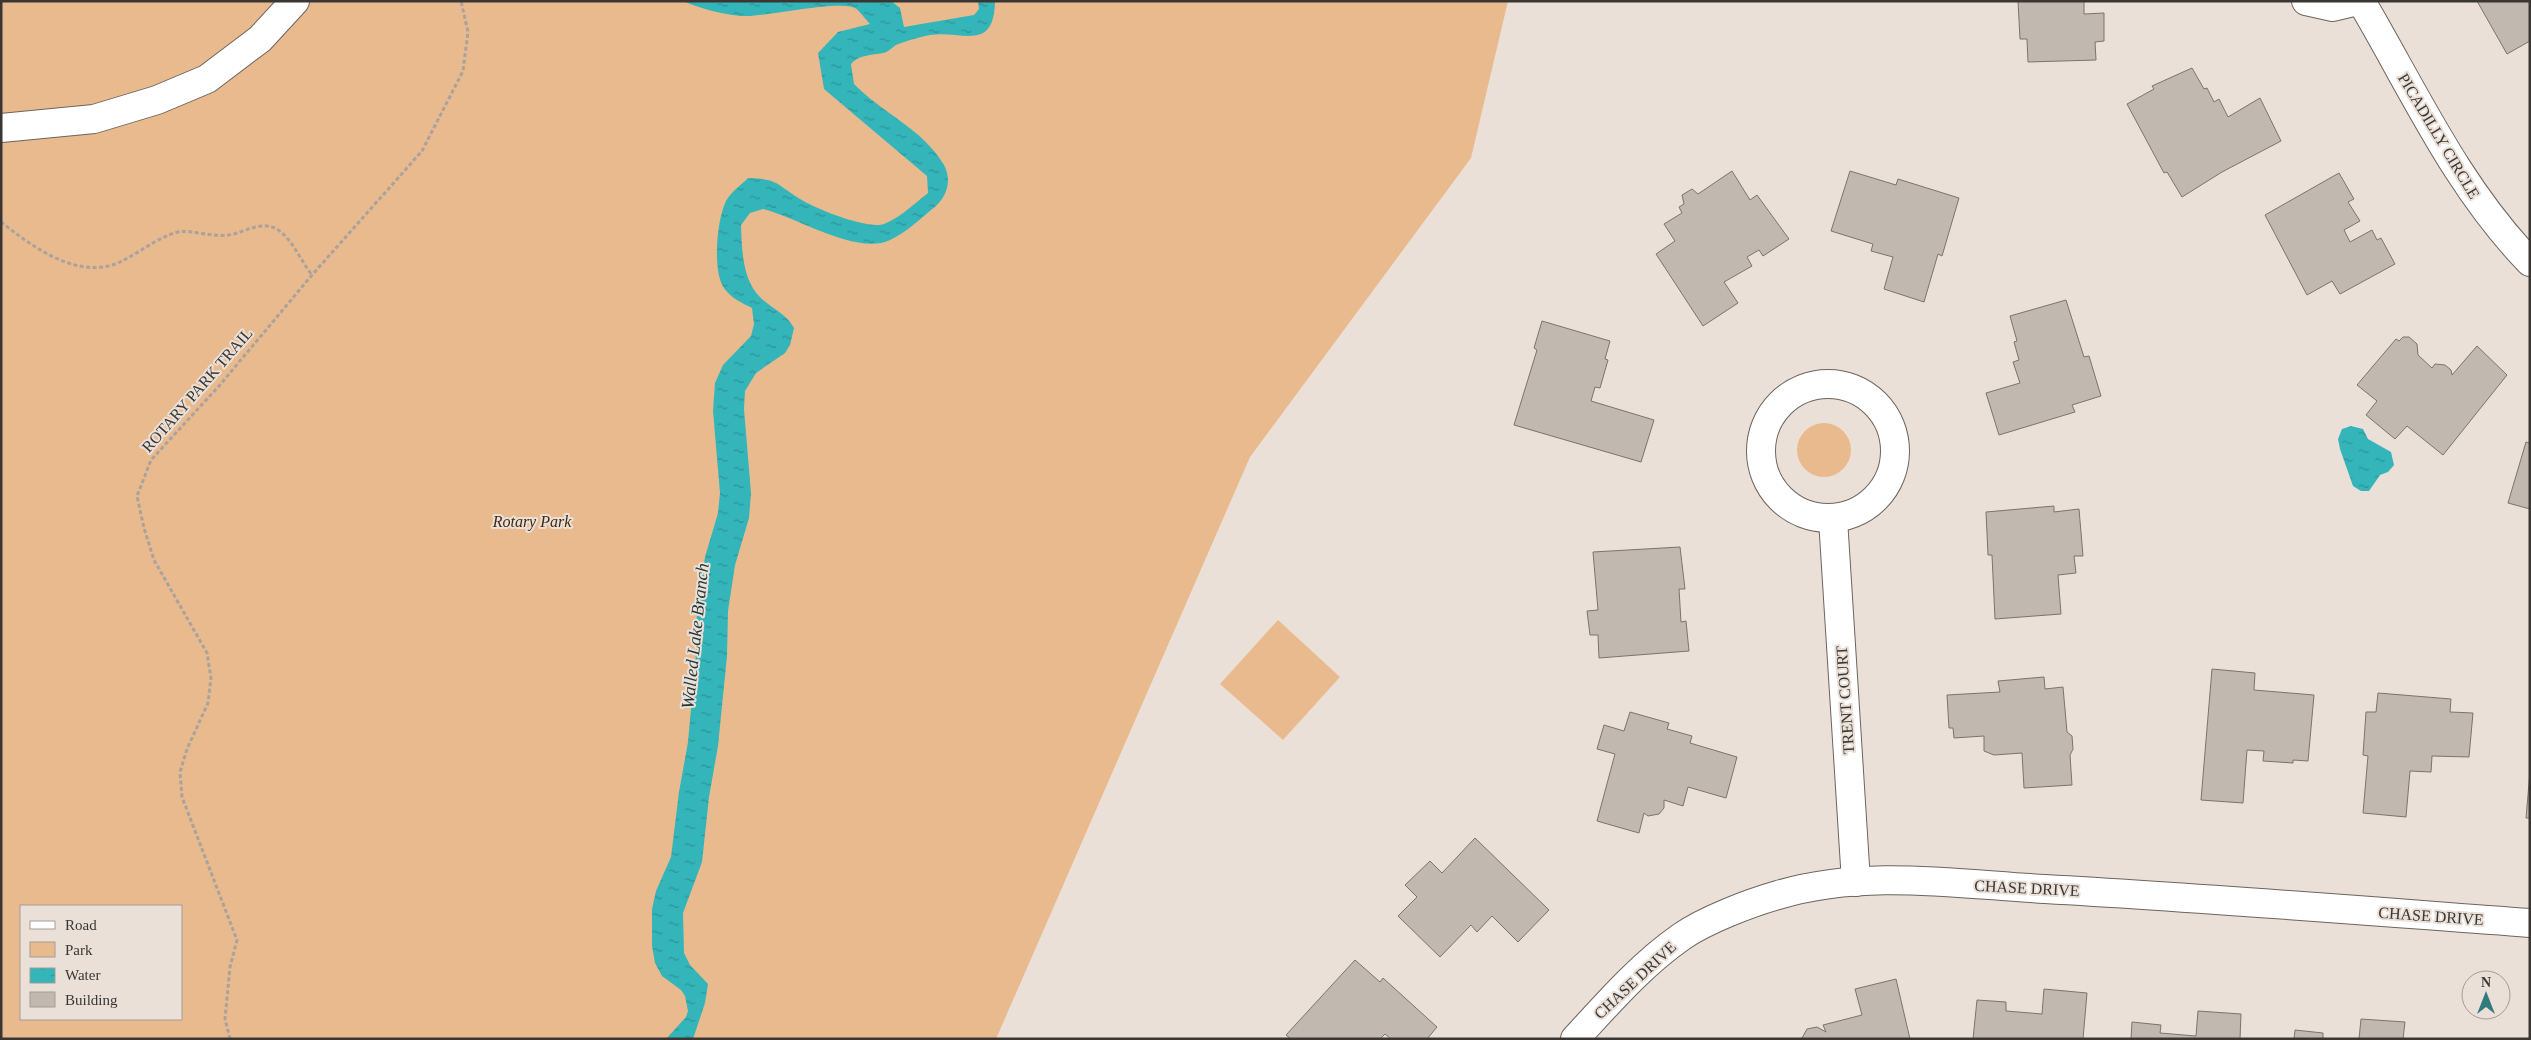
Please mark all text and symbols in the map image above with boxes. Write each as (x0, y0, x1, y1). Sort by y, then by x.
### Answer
street label: PICADILLY CIRCLE (2395, 70, 2483, 202)
street label: ROTARY PARK TRAIL (138, 324, 256, 456)
park label: Rotary Park (492, 513, 572, 531)
water label: Walled Lake Branch (677, 562, 713, 710)
street label: TRENT COURT (1833, 645, 1857, 755)
street label: CHASE DRIVE (1974, 877, 2080, 899)
street label: CHASE DRIVE (2378, 904, 2484, 928)
legend (20, 905, 182, 1020)
text: Road (65, 917, 97, 933)
street label: CHASE DRIVE (1591, 938, 1679, 1022)
text: Park (65, 942, 93, 958)
text: Water (65, 967, 100, 983)
north arrow (2461, 970, 2511, 1020)
text: N (2481, 975, 2491, 990)
text: Building (65, 992, 118, 1008)

